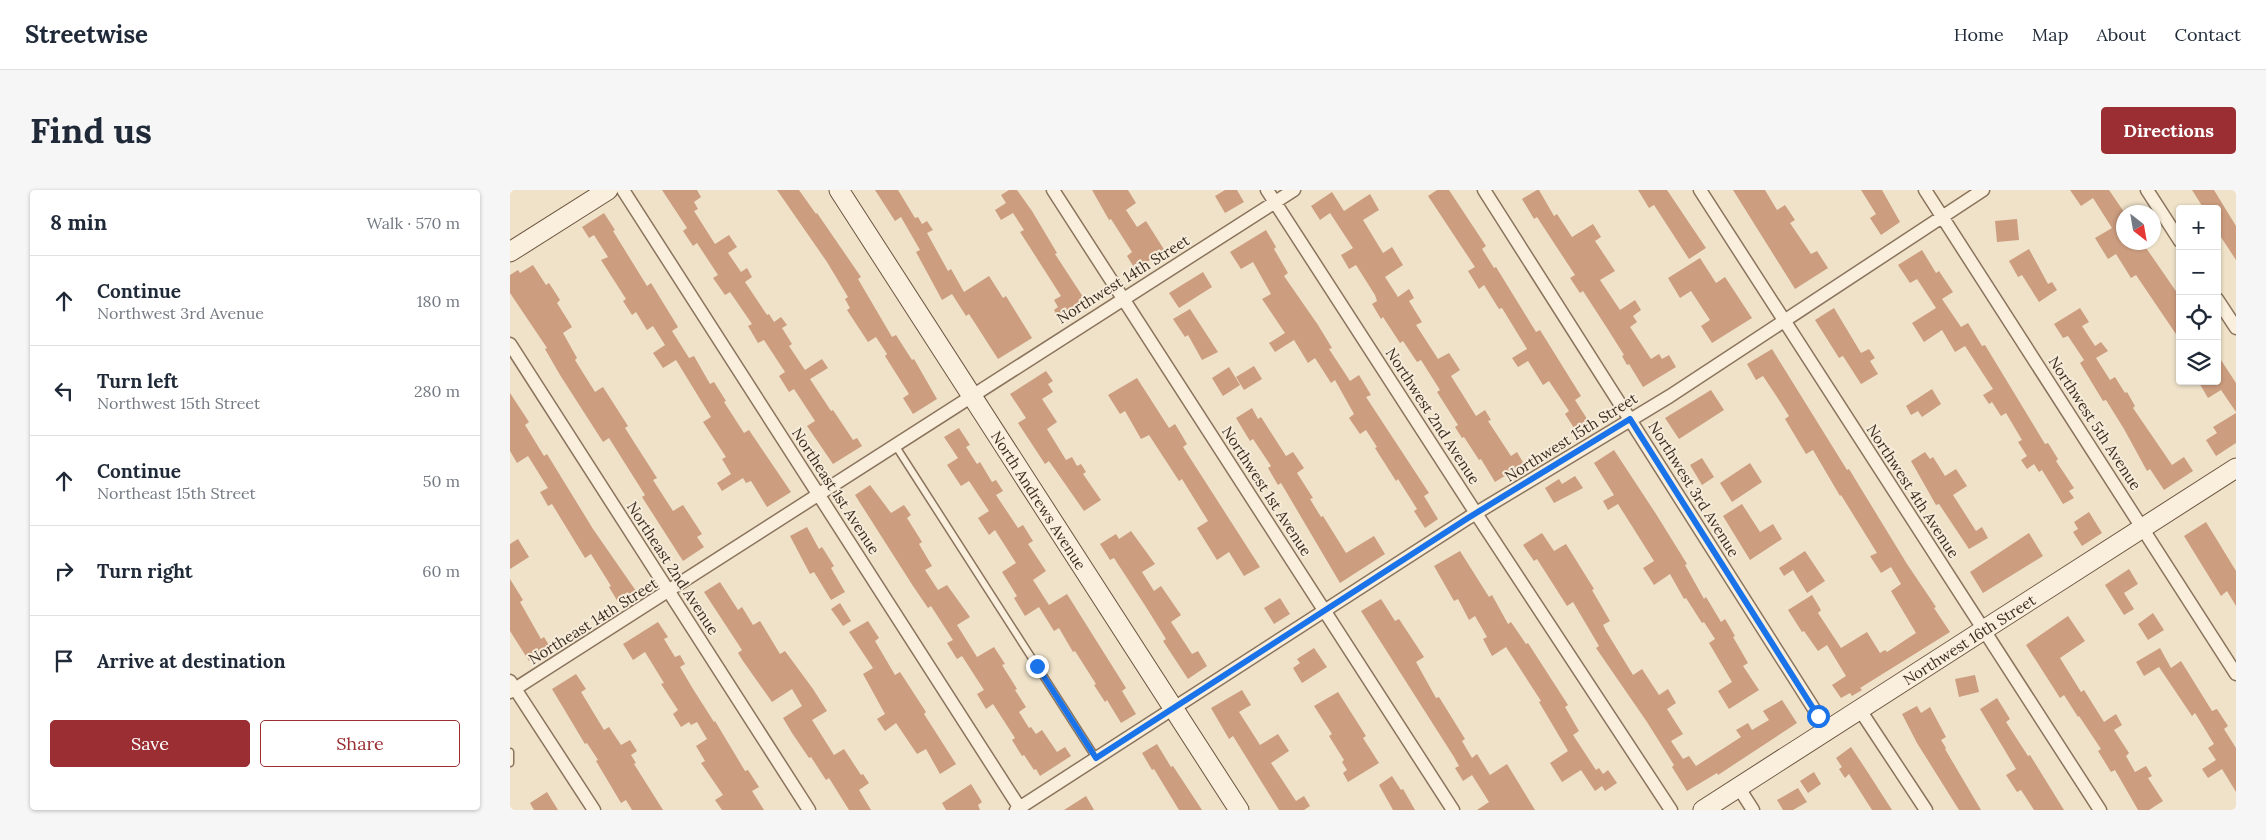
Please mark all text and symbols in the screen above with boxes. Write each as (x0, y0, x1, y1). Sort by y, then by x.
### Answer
text: Streetwise (25, 19, 148, 50)
text: Home (1954, 23, 2004, 46)
text: Map (2032, 23, 2068, 46)
text: About (2096, 23, 2146, 46)
text: Contact (2174, 23, 2241, 46)
button: Directions (2101, 107, 2236, 154)
text: Find us (30, 108, 152, 153)
north arrow (2116, 205, 2161, 250)
map controls (2176, 205, 2221, 385)
button: + (2176, 205, 2221, 250)
text: 8 min (50, 209, 107, 236)
text: Walk · 570 m (367, 213, 460, 233)
street label: Northwest 14th Street (1053, 230, 1193, 328)
button: − (2176, 250, 2221, 295)
text: Continue (97, 279, 181, 303)
icon: ahead (50, 287, 78, 315)
text: 180 m (417, 291, 460, 311)
button: locate (2176, 295, 2221, 340)
text: Northwest 3rd Avenue (97, 303, 264, 323)
button: layers (2176, 340, 2221, 385)
street label: Northwest 2nd Avenue (1382, 344, 1484, 488)
street label: Northwest 5th Avenue (2045, 352, 2145, 494)
text: Turn left (97, 369, 178, 393)
icon: left (50, 377, 78, 405)
text: 280 m (414, 381, 460, 401)
street label: Northwest 15th Street (1501, 388, 1641, 486)
text: Northwest 15th Street (97, 393, 260, 413)
street label: Northwest 3rd Avenue (1644, 418, 1744, 560)
street label: Northwest 4th Avenue (1863, 420, 1963, 562)
street label: Northwest 1st Avenue (1218, 422, 1316, 560)
street label: Northeast 1st Avenue (788, 424, 884, 558)
street label: North Andrews Avenue (987, 427, 1091, 573)
text: Continue (97, 459, 181, 483)
icon: ahead (50, 467, 78, 495)
text: 50 m (423, 471, 460, 491)
text: Northeast 15th Street (97, 483, 256, 503)
street label: Northeast 2nd Avenue (623, 498, 723, 638)
icon: right (50, 557, 78, 585)
text: Turn right (97, 559, 193, 583)
text: 60 m (422, 561, 460, 581)
street label: Northeast 14th Street (525, 573, 661, 668)
street label: Northwest 16th Street (1899, 590, 2039, 689)
icon: arrive (50, 647, 78, 675)
text: Arrive at destination (97, 649, 286, 673)
route end (1026, 655, 1049, 678)
route start (1807, 705, 1830, 728)
button: Save (50, 720, 250, 767)
button: Share (260, 720, 460, 767)

